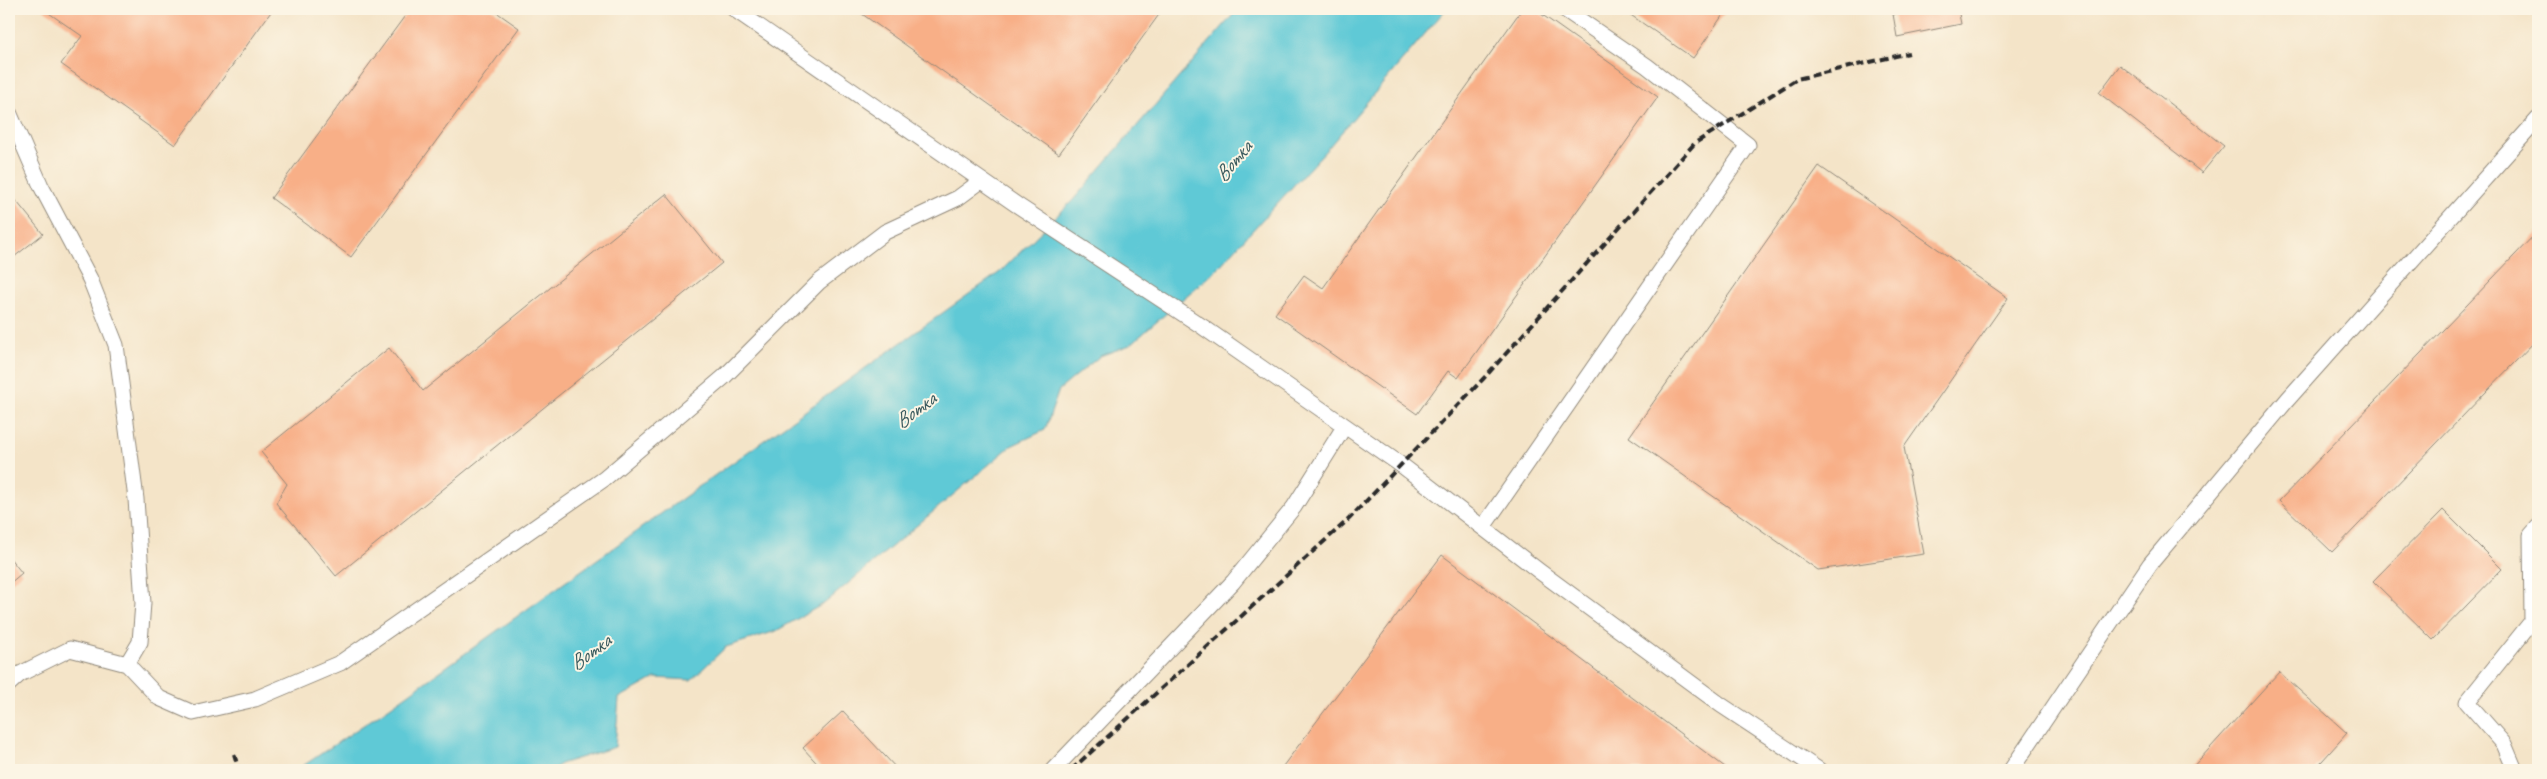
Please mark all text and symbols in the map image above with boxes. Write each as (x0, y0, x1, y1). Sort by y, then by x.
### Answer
water label: Вотка (1208, 133, 1259, 187)
water label: Вотка (889, 384, 943, 434)
water label: Вотка (564, 626, 618, 676)

